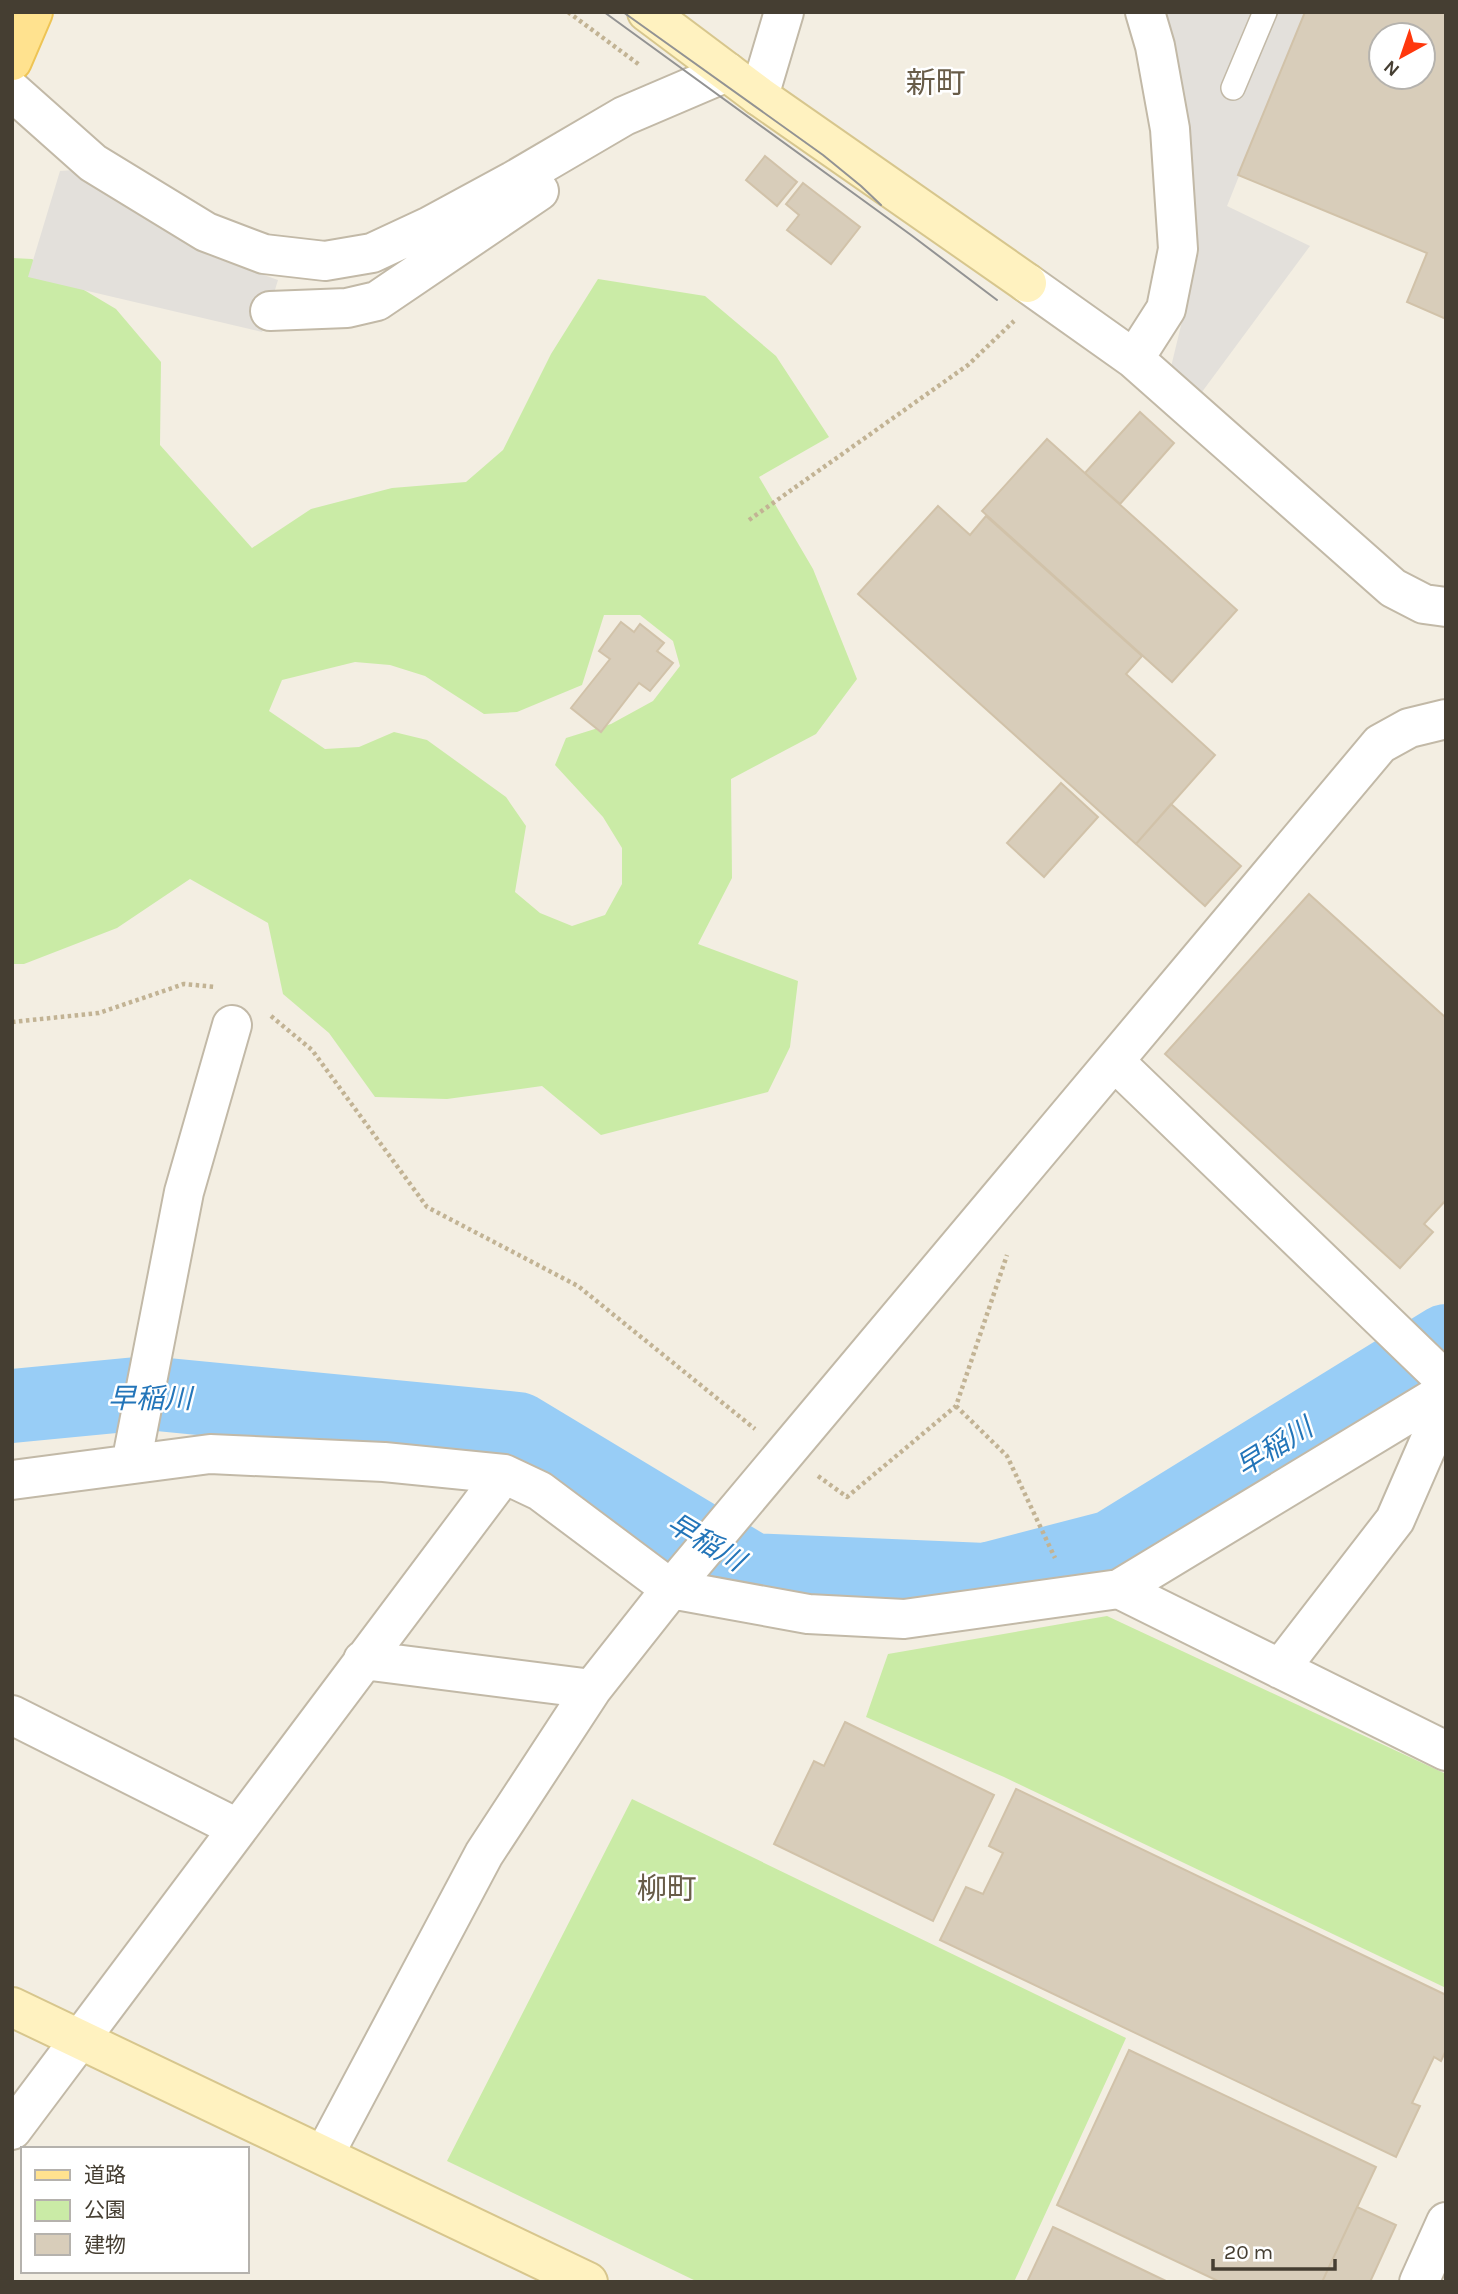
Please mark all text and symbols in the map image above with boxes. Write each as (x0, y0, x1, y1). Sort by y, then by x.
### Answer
north arrow (1367, 21, 1437, 91)
text: N (1379, 55, 1404, 81)
district label: 新町 (906, 65, 966, 101)
water label: 早稲川 (108, 1382, 195, 1415)
water label: 早稲川 (1230, 1409, 1321, 1483)
water label: 早稲川 (661, 1506, 753, 1579)
district label: 柳町 (637, 1871, 697, 1907)
legend (21, 2147, 248, 2273)
text: 道路 (84, 2163, 126, 2187)
text: 公園 (84, 2198, 126, 2222)
scale bar (1213, 2228, 1336, 2272)
text: 建物 (84, 2233, 126, 2257)
text: 20 m (1224, 2240, 1273, 2264)

